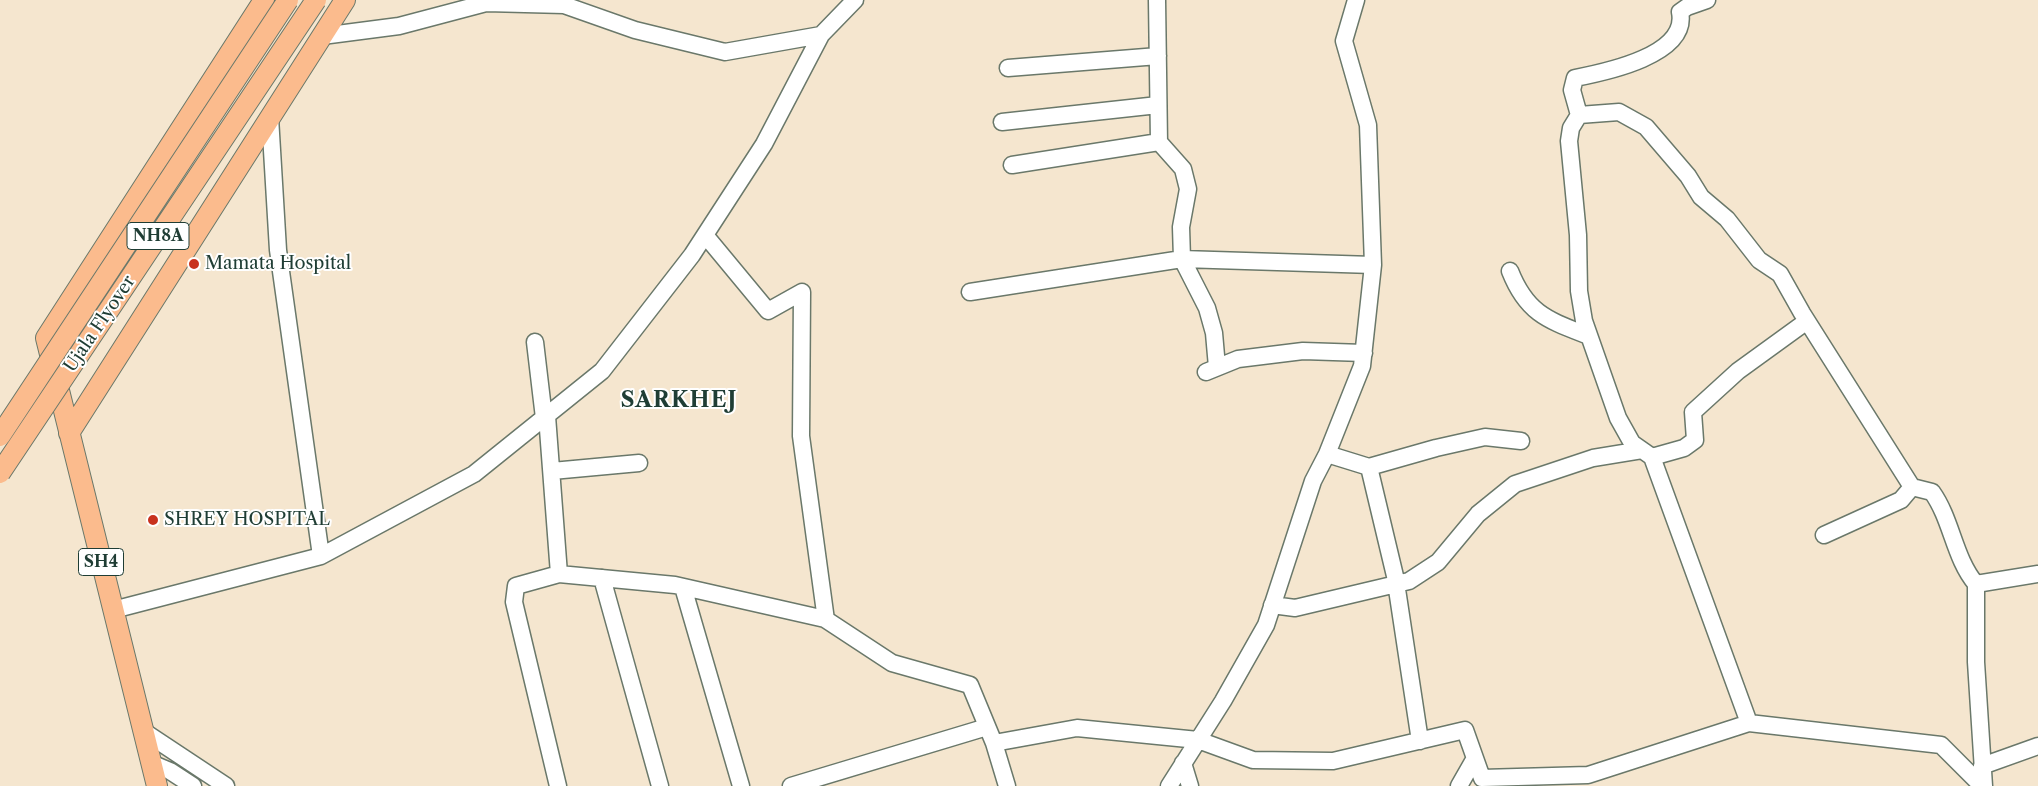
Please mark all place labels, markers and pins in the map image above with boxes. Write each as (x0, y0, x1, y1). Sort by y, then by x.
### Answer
place label: Mamata Hospital (205, 253, 351, 275)
marker: Mamata Hospital (187, 257, 201, 271)
place label: SHREY HOSPITAL (164, 509, 330, 531)
marker: SHREY HOSPITAL (146, 513, 160, 527)

